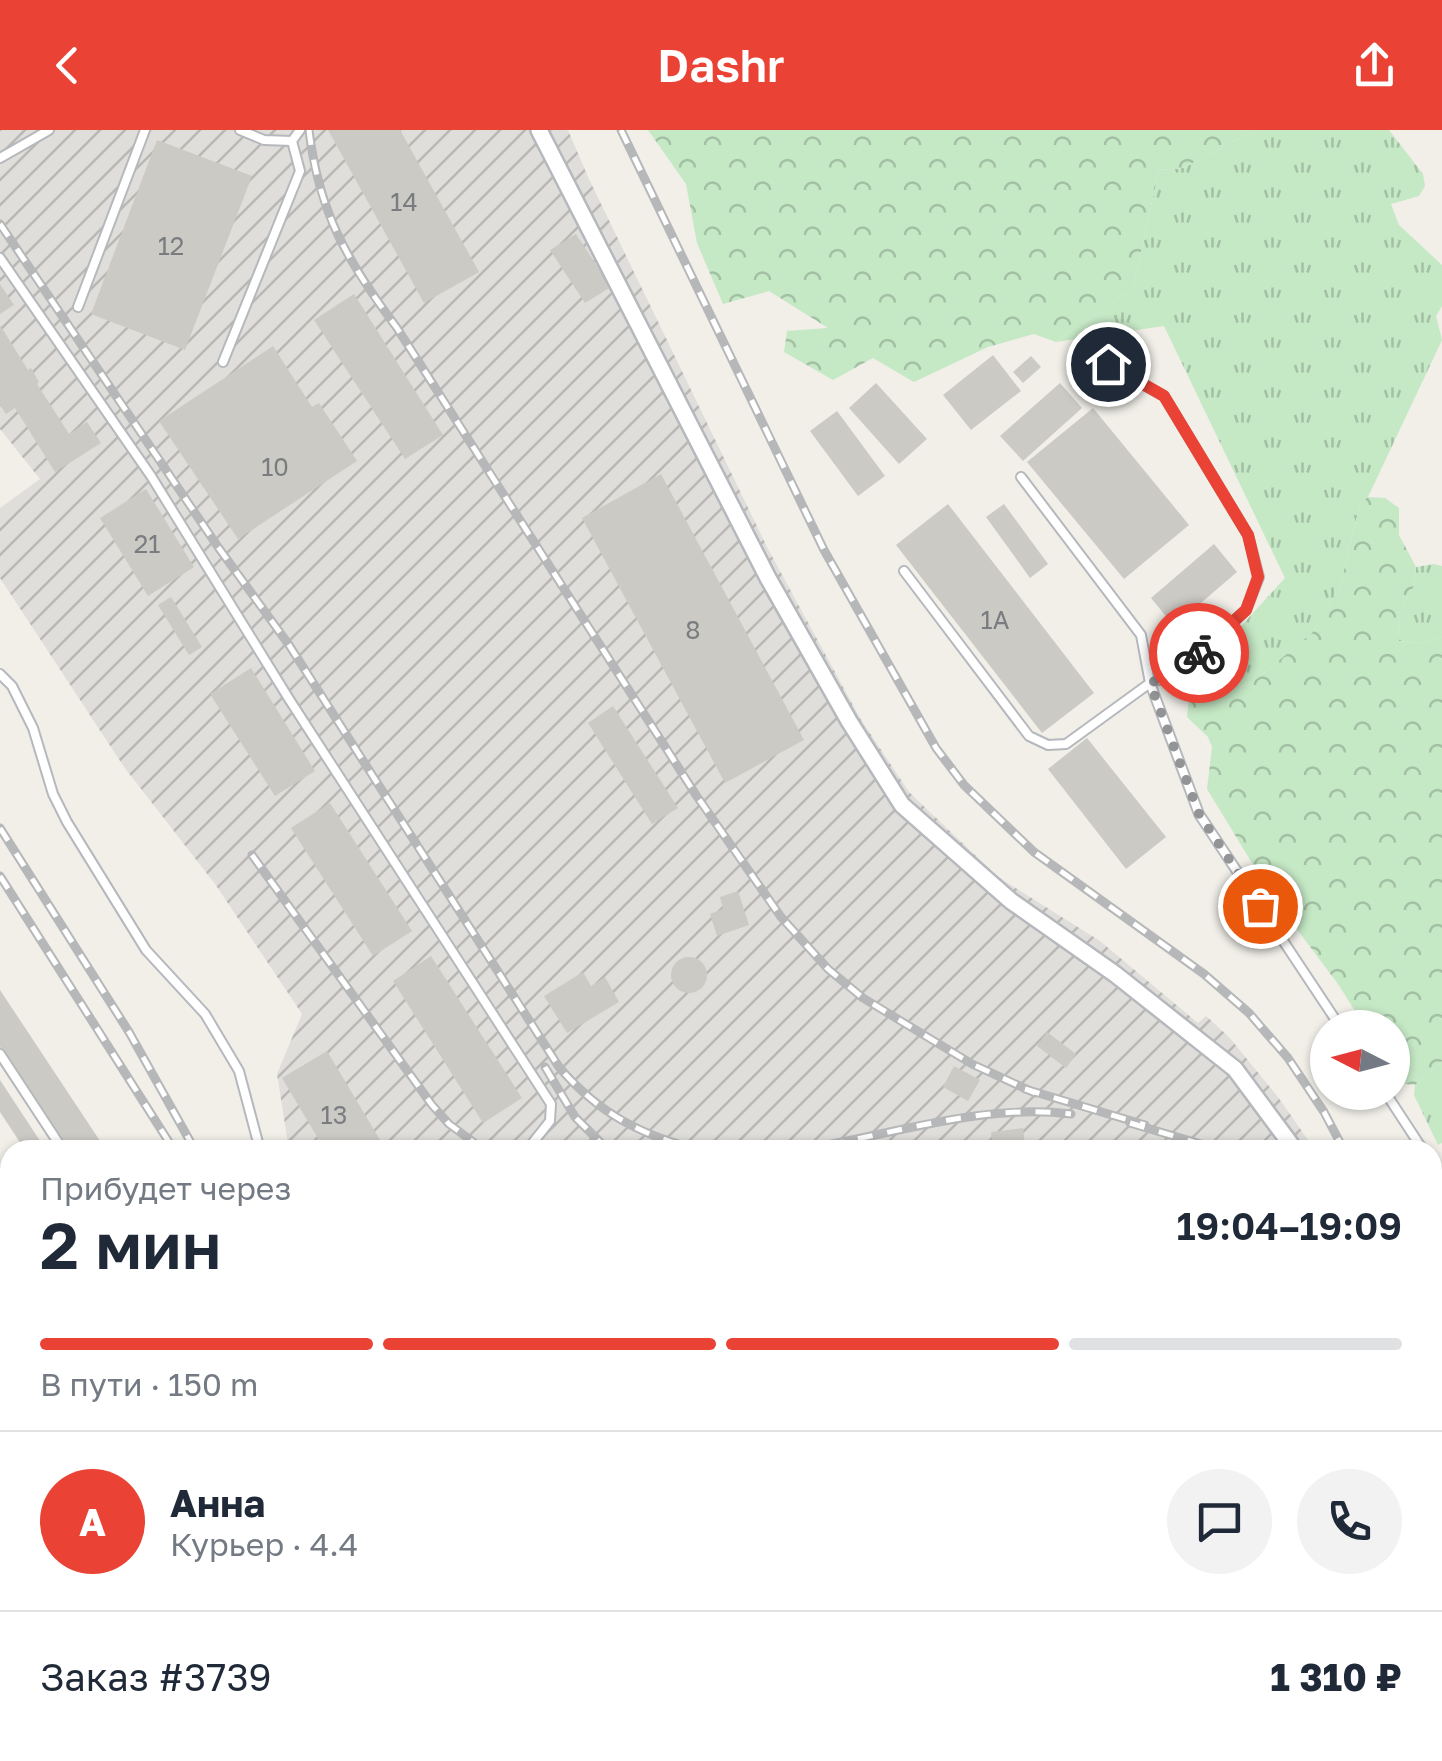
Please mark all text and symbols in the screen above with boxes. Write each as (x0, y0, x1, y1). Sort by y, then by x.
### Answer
icon: back (40, 38, 95, 93)
text: Dashr (657, 38, 785, 92)
icon: share (1347, 38, 1402, 93)
house number: 14 (390, 186, 418, 217)
house number: 12 (158, 230, 184, 261)
pin (1066, 322, 1151, 407)
icon: home (1081, 337, 1136, 392)
house number: 10 (261, 451, 289, 482)
house number: 21 (134, 528, 160, 559)
courier (1149, 603, 1249, 703)
house number: 1А (981, 604, 1010, 635)
house number: 8 (685, 614, 701, 645)
icon: bike (1172, 626, 1227, 681)
pin (1218, 864, 1303, 949)
icon: bag (1233, 879, 1288, 934)
north arrow (1310, 1010, 1410, 1110)
map controls (1310, 1010, 1410, 1110)
house number: 13 (321, 1099, 347, 1130)
text: Прибудет через (40, 1169, 291, 1207)
text: 19:04–19:09 (1176, 1203, 1402, 1248)
text: 2 мин (40, 1205, 221, 1283)
text: В пути · 150 m (40, 1365, 258, 1403)
button: chat (1167, 1469, 1272, 1574)
button: phone (1297, 1469, 1402, 1574)
text: Анна (170, 1480, 265, 1525)
text: А (79, 1499, 106, 1544)
text: Курьер · 4.4 (170, 1525, 358, 1563)
text: Заказ #3739 (40, 1654, 272, 1699)
text: 1 310 ₽ (1270, 1654, 1402, 1699)

